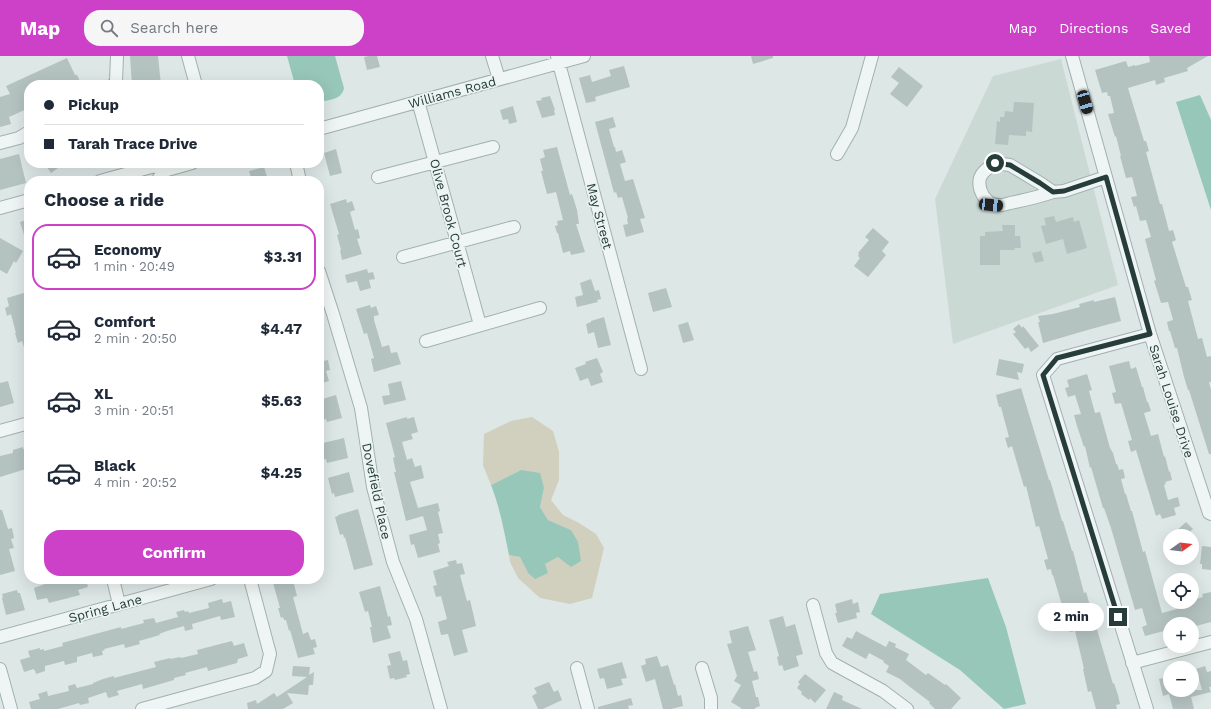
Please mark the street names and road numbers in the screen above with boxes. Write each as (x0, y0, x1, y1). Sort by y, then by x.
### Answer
street label: Williams Road (407, 74, 498, 111)
street label: Olive Brook Court (427, 157, 470, 270)
street label: May Street (583, 181, 616, 251)
street label: Sarah Louise Drive (1146, 342, 1197, 460)
street label: Dovefield Place (359, 442, 394, 541)
street label: Spring Lane (67, 591, 143, 625)

